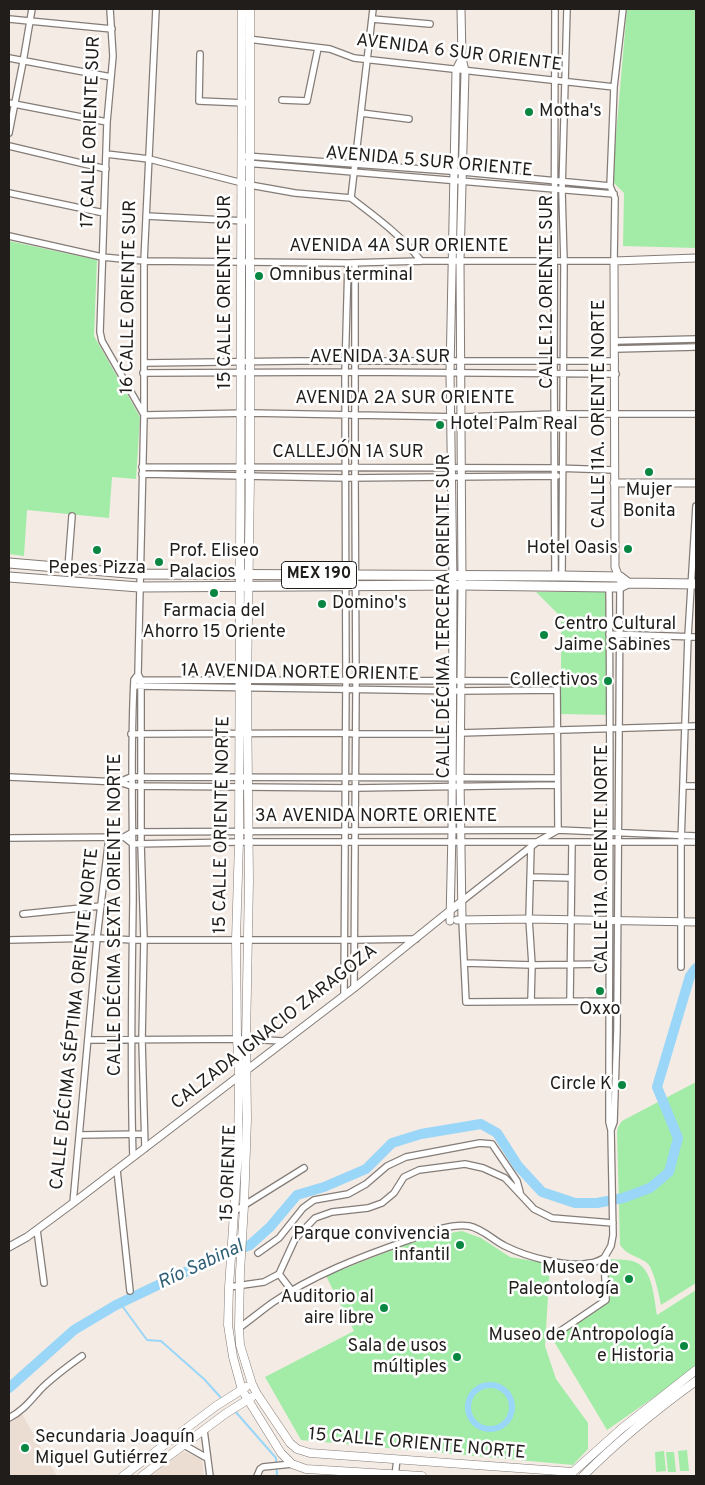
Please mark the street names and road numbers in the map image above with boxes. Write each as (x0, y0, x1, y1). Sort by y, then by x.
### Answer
street label: AVENIDA 6 SUR ORIENTE (355, 31, 563, 77)
street label: 17 CALLE ORIENTE SUR (78, 35, 106, 229)
street label: AVENIDA 5 SUR ORIENTE (325, 143, 533, 183)
street label: 15 CALLE ORIENTE SUR (215, 195, 237, 389)
street label: CALLE 12 ORIENTE SUR (537, 195, 559, 389)
street label: 16 CALLE ORIENTE SUR (118, 200, 142, 394)
street label: AVENIDA 4A SUR ORIENTE (289, 236, 509, 258)
street label: CALLE 11A. ORIENTE NORTE (589, 299, 611, 529)
street label: AVENIDA 3A SUR (310, 347, 450, 369)
street label: AVENIDA 2A SUR ORIENTE (295, 388, 515, 410)
street label: CALLEJÓN 1A SUR (272, 442, 424, 464)
street label: CALLE DÉCIMA TERCERA ORIENTE SUR (434, 454, 456, 778)
road number: MEX 190 (282, 562, 356, 588)
street label: 1A AVENIDA NORTE ORIENTE (181, 661, 419, 687)
street label: 15 CALLE ORIENTE NORTE (210, 716, 236, 934)
street label: CALLE 11A. ORIENTE NORTE (592, 744, 614, 974)
street label: CALLE DÉCIMA SEXTA ORIENTE NORTE (105, 754, 127, 1076)
street label: 3A AVENIDA NORTE ORIENTE (255, 806, 497, 828)
street label: CALLE DÉCIMA SÉPTIMA ORIENTE NORTE (47, 847, 105, 1191)
street label: CALZADA IGNACIO ZARAGOZA (168, 941, 382, 1115)
street label: 15 ORIENTE (218, 1124, 242, 1222)
street label: 15 CALLE ORIENTE NORTE (308, 1425, 526, 1465)

